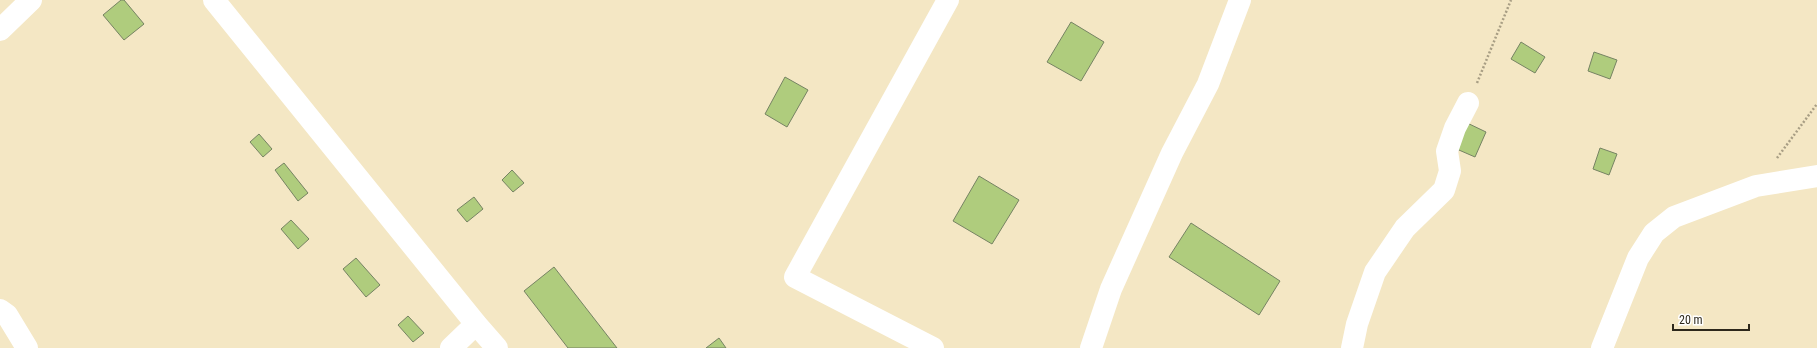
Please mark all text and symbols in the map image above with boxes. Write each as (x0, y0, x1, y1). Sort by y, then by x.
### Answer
scale bar (1673, 306, 1749, 332)
text: 20 m (1679, 313, 1703, 327)

